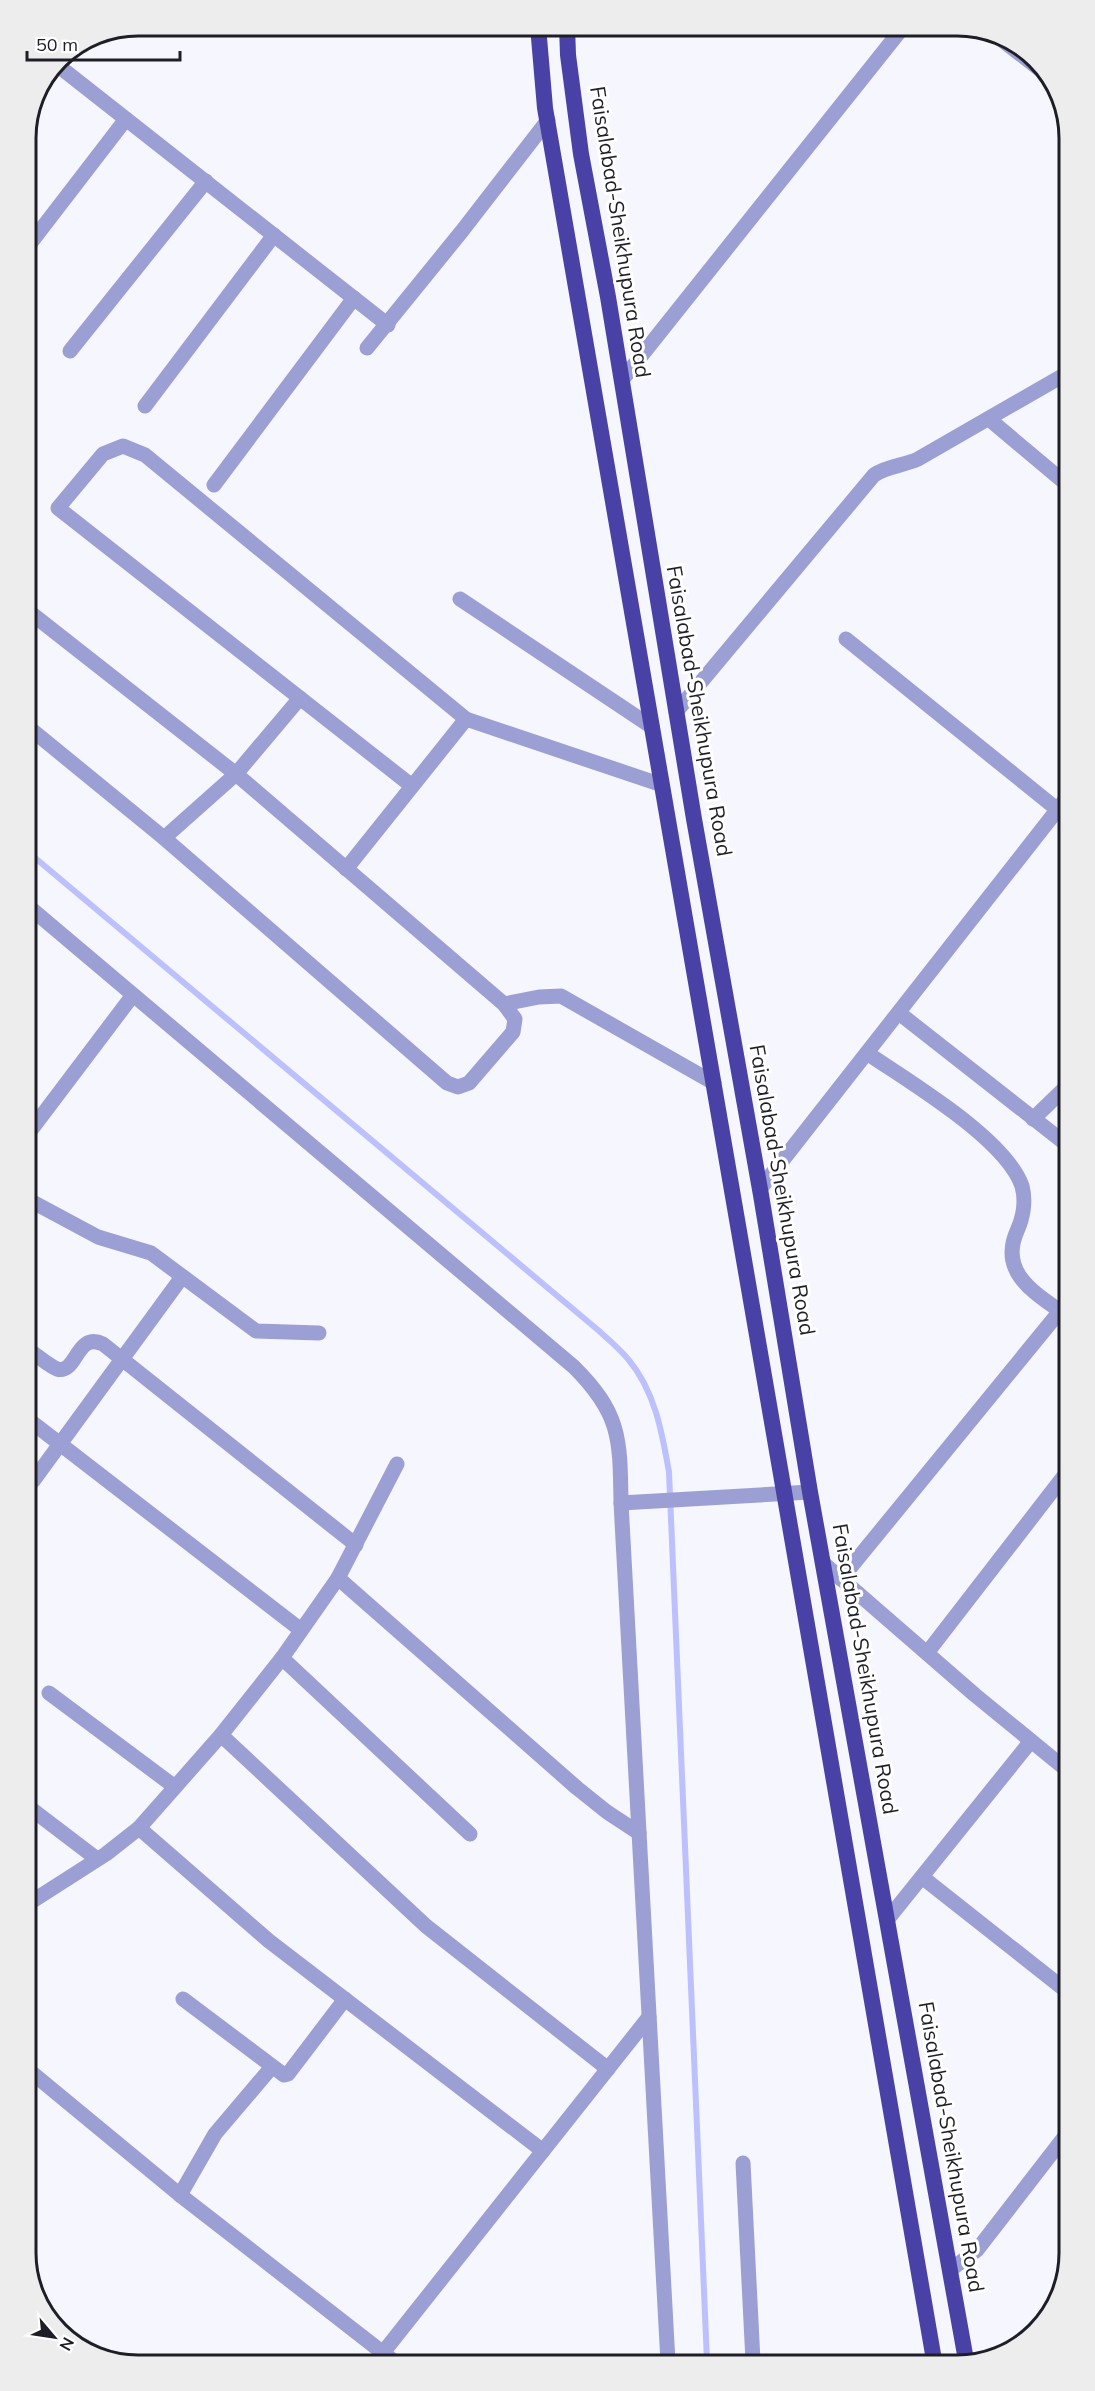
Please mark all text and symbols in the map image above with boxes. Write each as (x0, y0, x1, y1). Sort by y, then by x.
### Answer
scale bar (27, 24, 180, 62)
text: 50 m (36, 33, 78, 56)
street label: Faisalabad-Sheikhupura Road (585, 84, 657, 379)
street label: Faisalabad-Sheikhupura Road (662, 563, 738, 858)
street label: Faisalabad-Sheikhupura Road (745, 1042, 821, 1337)
street label: Faisalabad-Sheikhupura Road (828, 1521, 904, 1816)
street label: Faisalabad-Sheikhupura Road (914, 1999, 990, 2294)
north arrow (24, 2307, 84, 2367)
text: N (55, 2334, 79, 2354)

